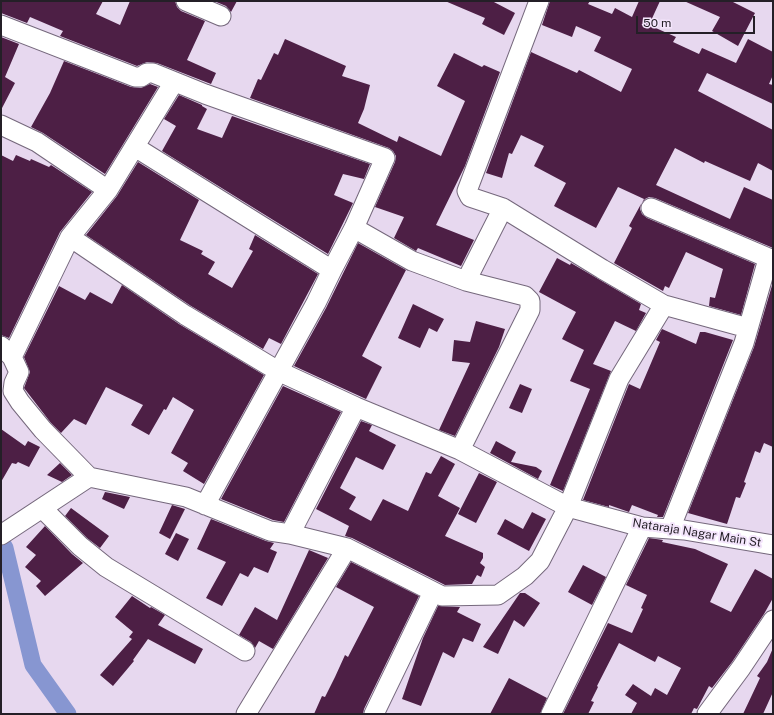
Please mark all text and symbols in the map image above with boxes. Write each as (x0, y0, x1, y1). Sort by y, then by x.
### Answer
scale bar (638, 8, 757, 34)
text: 50 m (643, 16, 671, 30)
street label: Nataraja Nagar Main St (632, 516, 762, 550)

